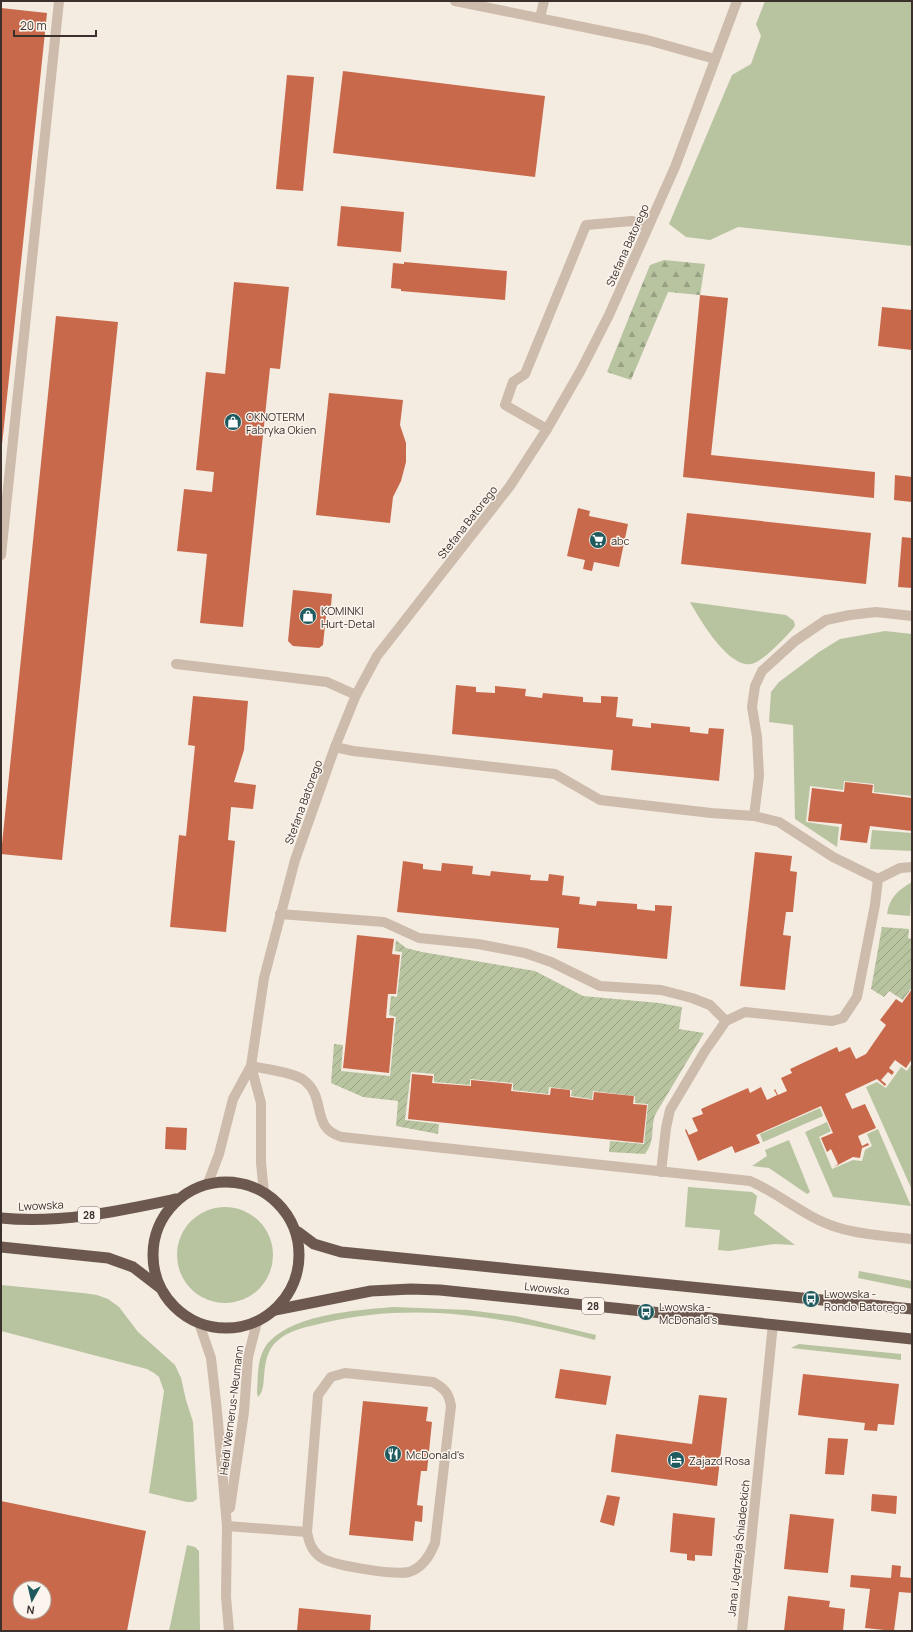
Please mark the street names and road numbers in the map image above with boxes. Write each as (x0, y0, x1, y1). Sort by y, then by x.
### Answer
street label: Stefana Batorego (602, 201, 652, 289)
street label: Stefana Batorego (434, 482, 501, 562)
street label: Stefana Batorego (281, 757, 325, 846)
street label: Lwowska (18, 1196, 64, 1214)
road number: 28 (78, 1207, 100, 1223)
street label: Lwowska (524, 1278, 570, 1298)
road number: 28 (582, 1298, 604, 1314)
street label: Heidi Wernerus-Neumann (216, 1344, 246, 1476)
street label: Jana i Jędrzeja Śniadeckich (723, 1479, 753, 1617)

